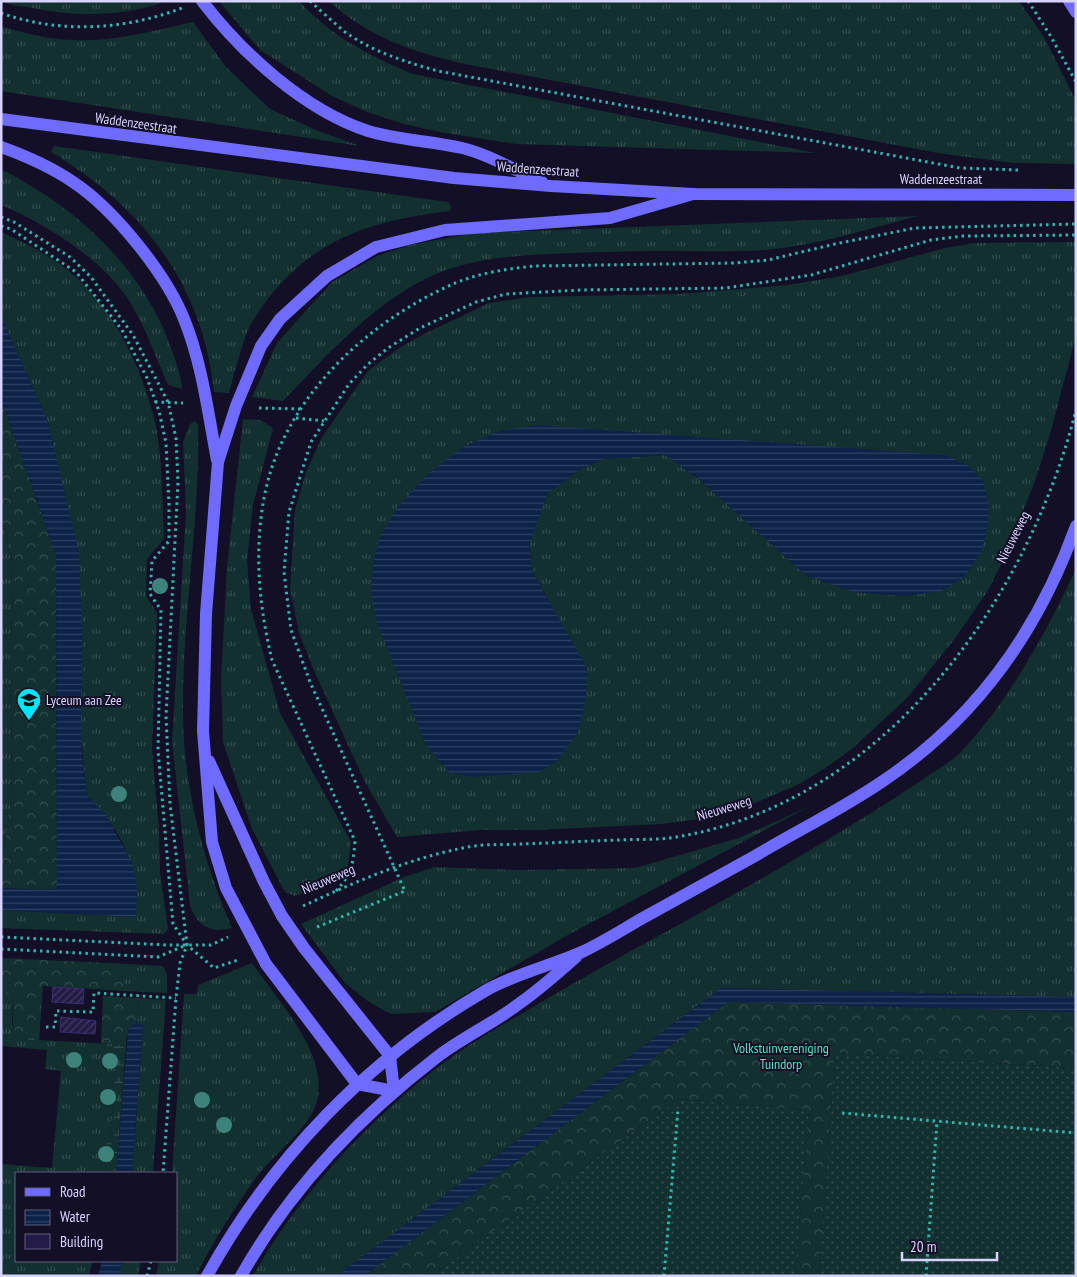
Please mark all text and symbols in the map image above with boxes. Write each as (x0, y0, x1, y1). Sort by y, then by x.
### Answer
street label: Waddenzeestraat (94, 108, 178, 138)
street label: Waddenzeestraat (496, 157, 580, 181)
street label: Waddenzeestraat (900, 170, 982, 188)
street label: Nieuweweg (992, 508, 1034, 566)
school or university icon: Lyceum aan Zee (16, 687, 42, 721)
place label: Lyceum aan Zee (46, 691, 122, 709)
street label: Nieuweweg (695, 791, 753, 825)
street label: Nieuweweg (299, 860, 357, 898)
park label: Volkstuinvereniging Tuindorp (732, 1039, 829, 1073)
legend (15, 1172, 178, 1262)
text: Road (60, 1182, 86, 1201)
text: Water (60, 1207, 91, 1226)
scale bar (902, 1230, 997, 1262)
text: Building (60, 1232, 103, 1251)
text: 20 m (910, 1237, 936, 1256)

